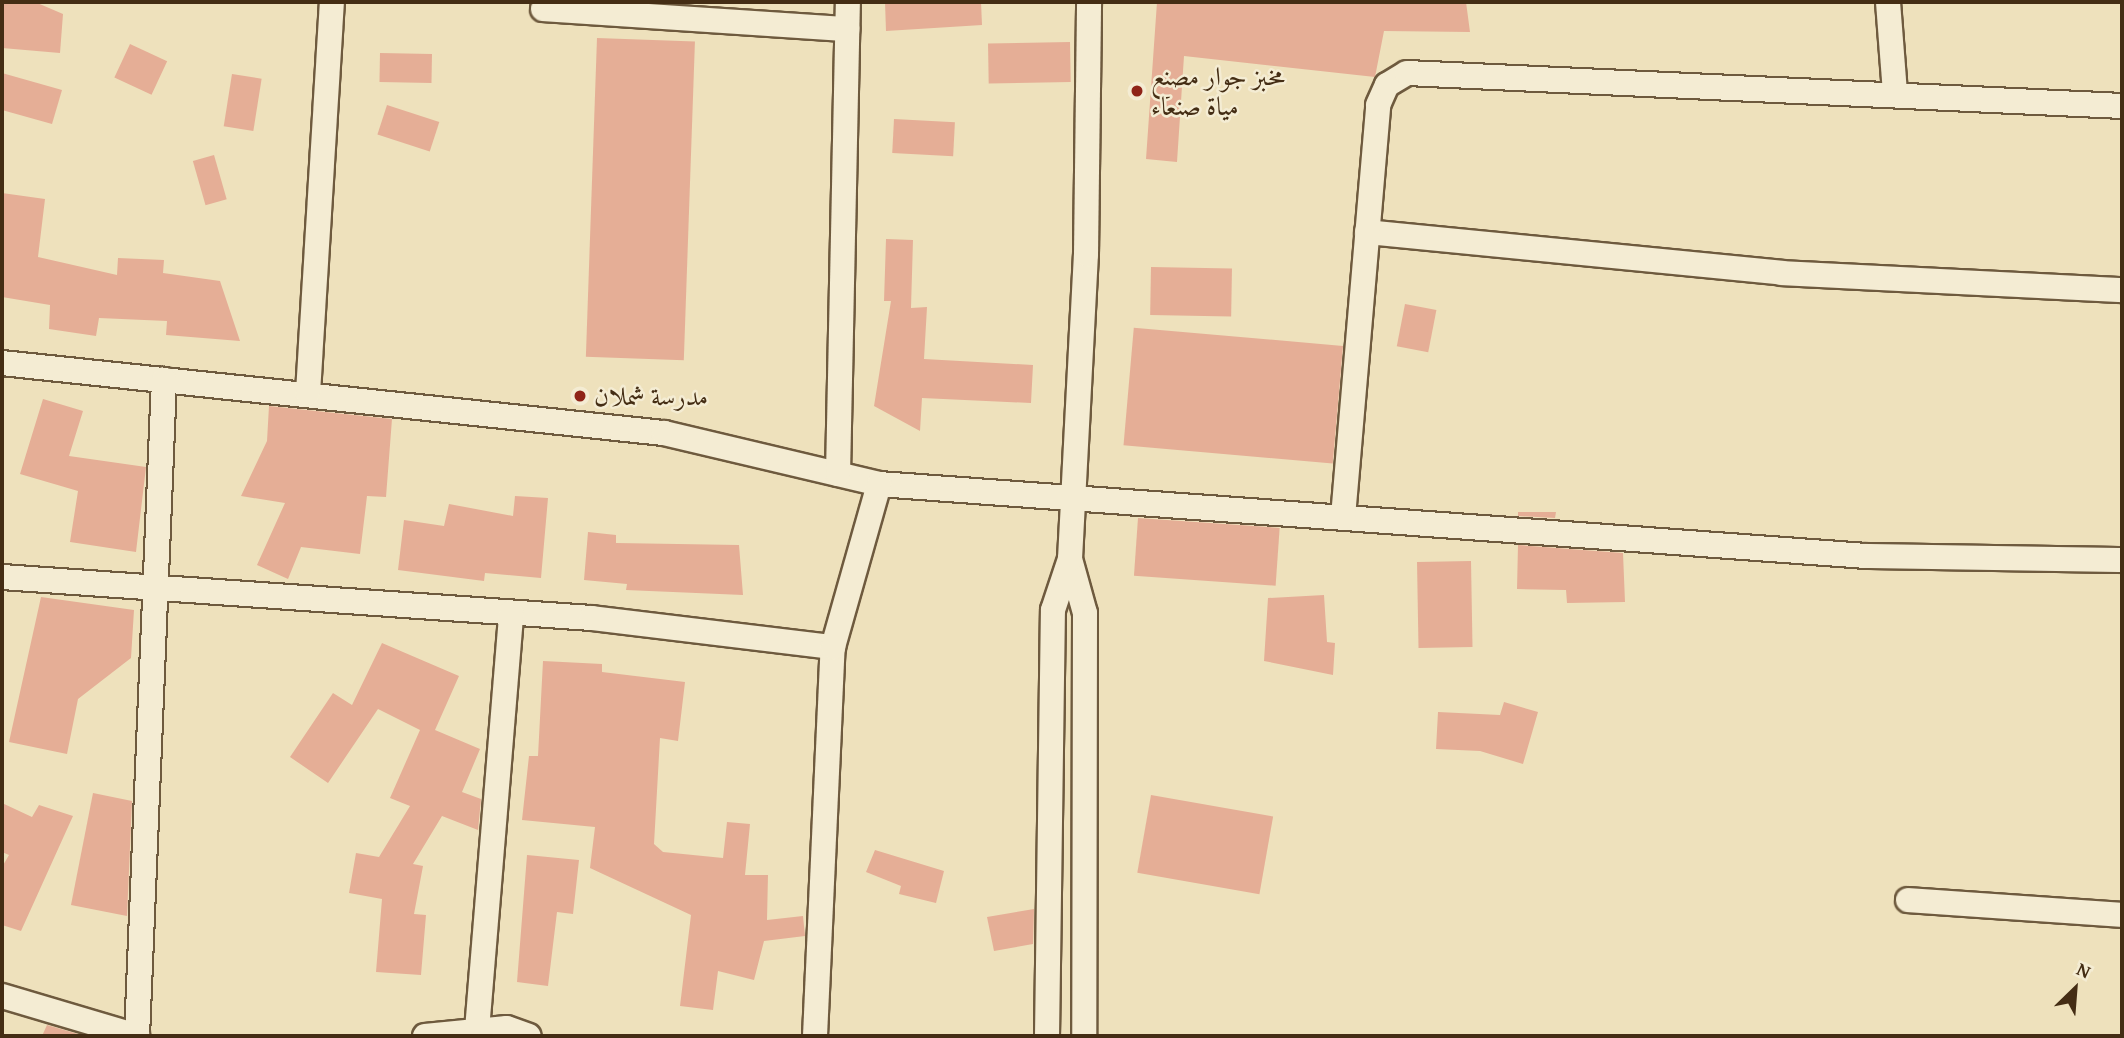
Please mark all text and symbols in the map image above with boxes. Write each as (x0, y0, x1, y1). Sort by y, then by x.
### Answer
place label: مخبز جوار مصنع مياة صنعاء (1151, 60, 1285, 122)
marker: مخبز جوار مصنع مياة صنعاء (1129, 83, 1145, 99)
place label: مدرسة شملان (594, 380, 708, 412)
marker: مدرسة شملان (572, 388, 588, 404)
north arrow (2040, 954, 2110, 1024)
text: N (2072, 955, 2096, 985)

